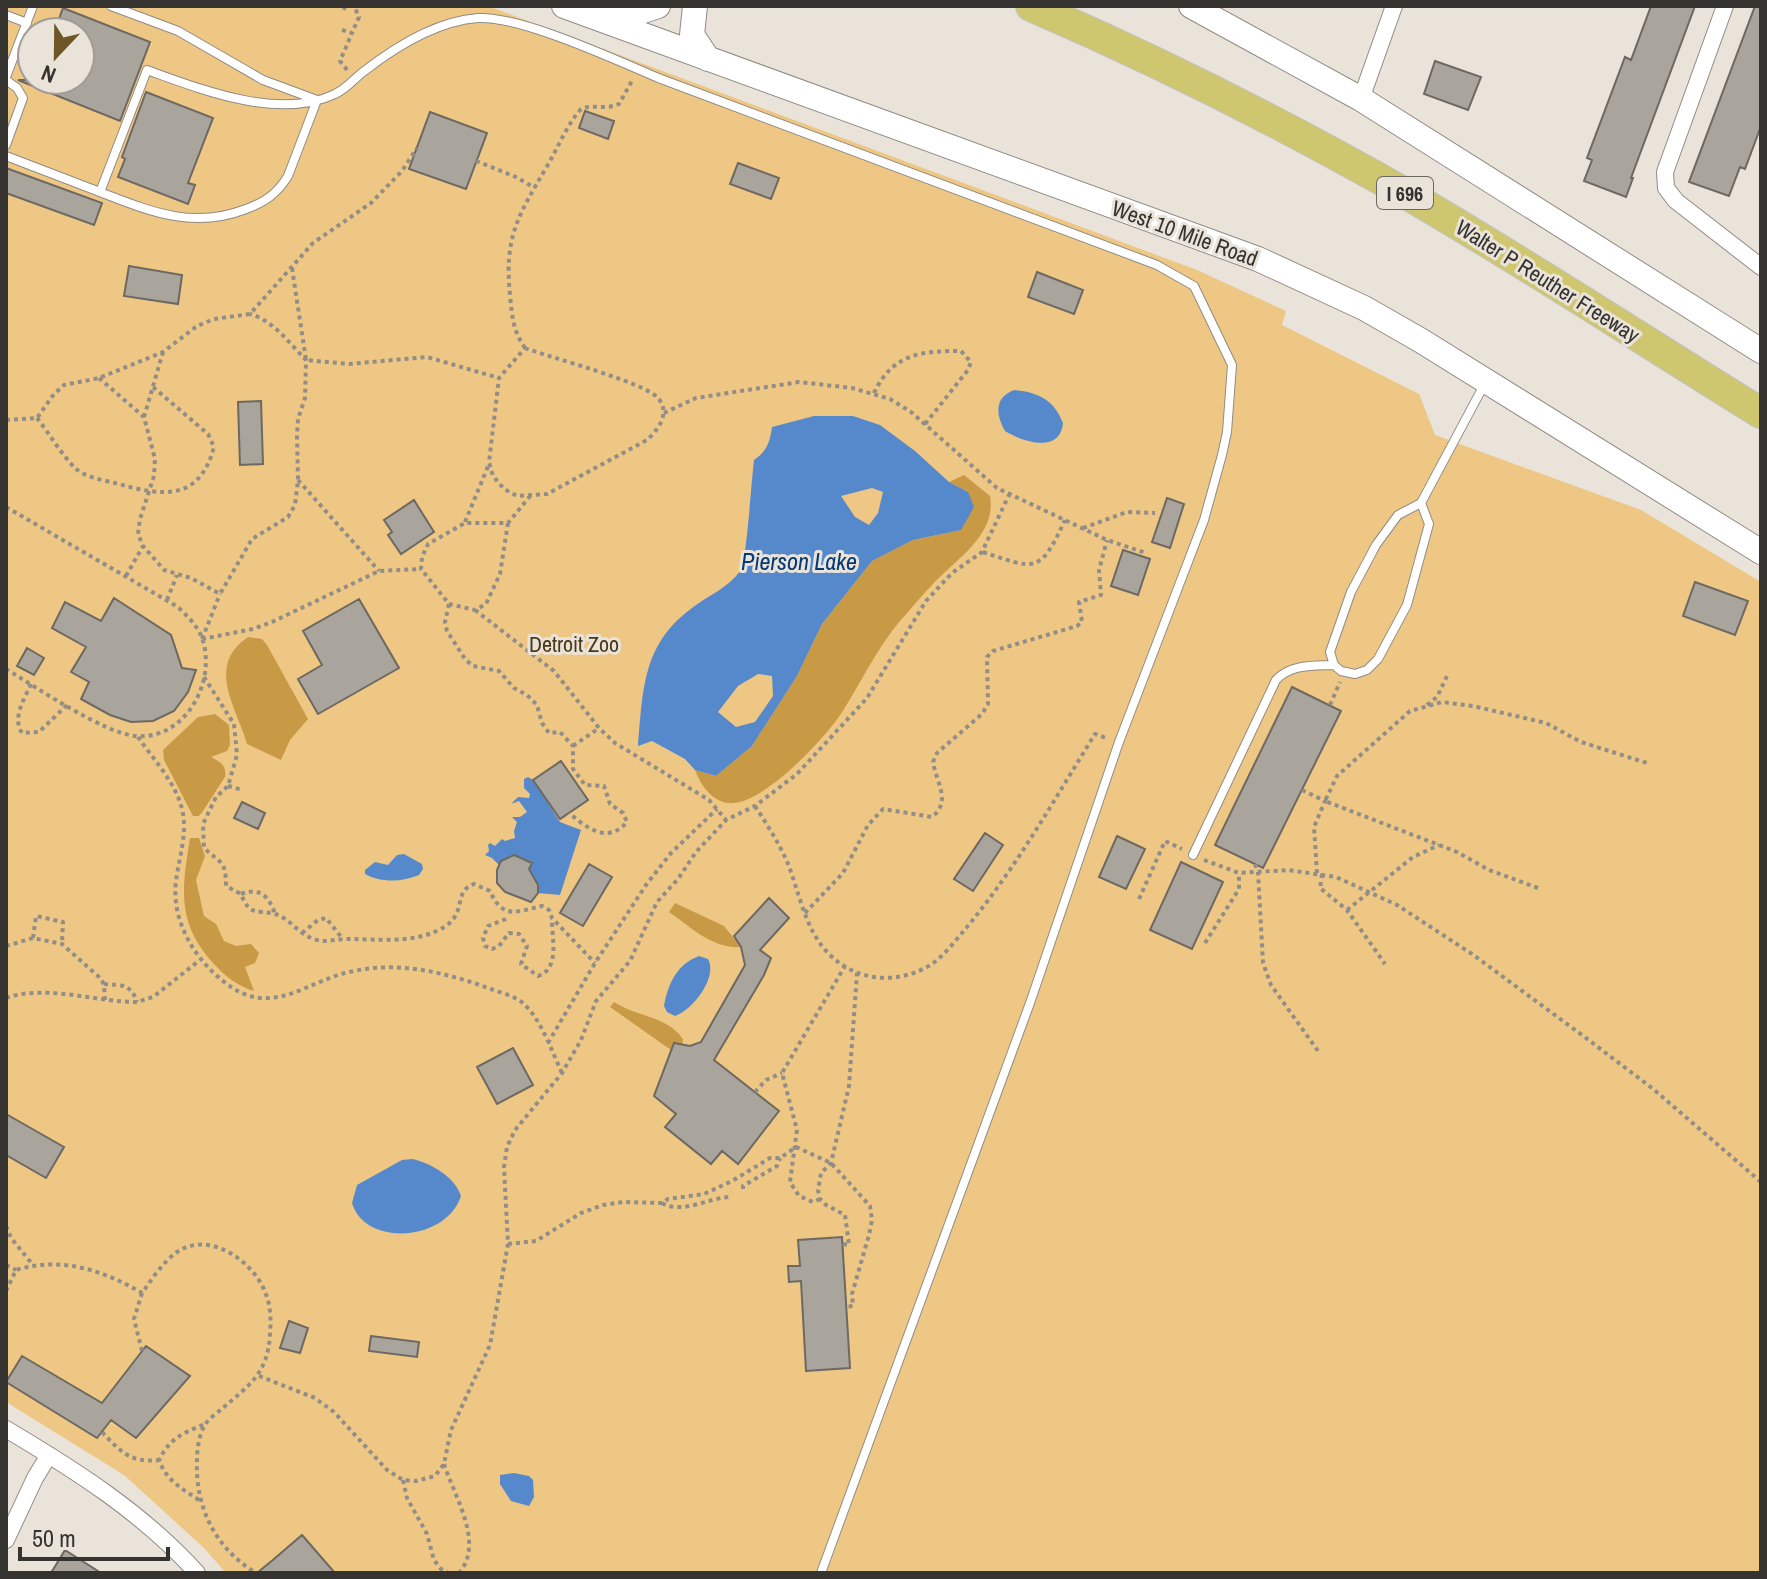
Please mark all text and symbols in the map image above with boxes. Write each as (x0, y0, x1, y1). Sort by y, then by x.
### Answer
north arrow (16, 16, 96, 96)
text: N (37, 58, 60, 91)
road number: I 696 (1377, 177, 1433, 209)
street label: West 10 Mile Road (1108, 193, 1262, 273)
street label: Walter P Reuther Freeway (1450, 212, 1646, 350)
water label: Pierson Lake (741, 545, 857, 577)
park label: Detroit Zoo (529, 629, 619, 659)
scale bar (20, 1511, 168, 1561)
text: 50 m (32, 1522, 76, 1554)

